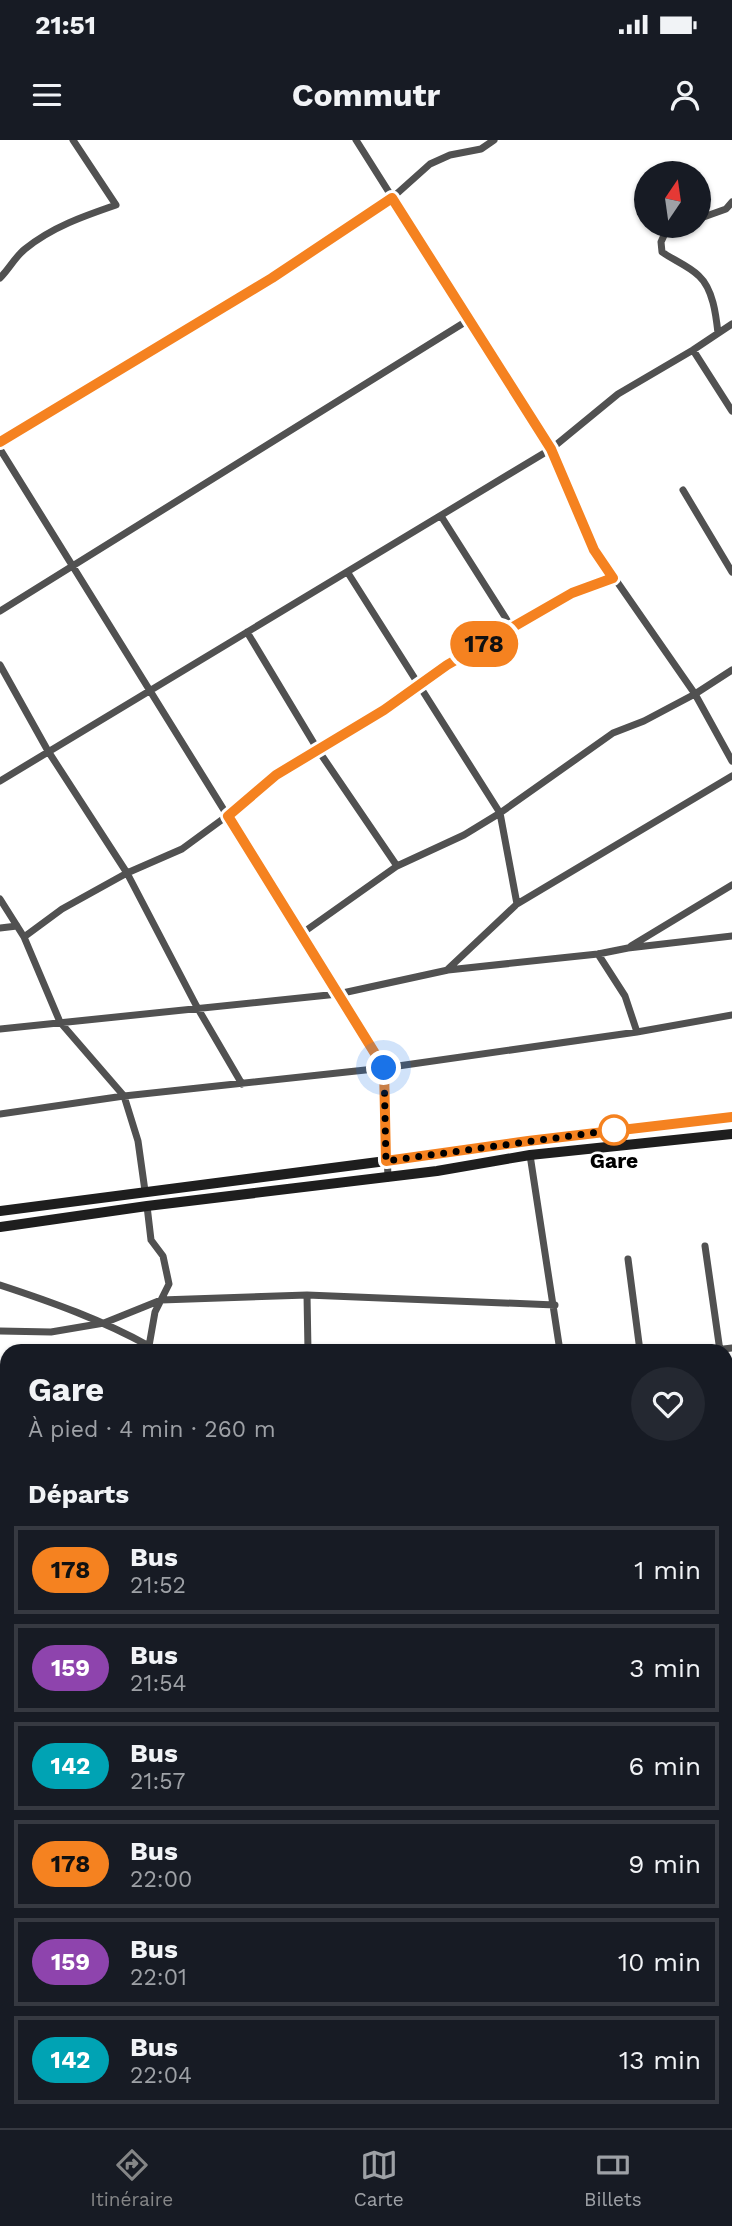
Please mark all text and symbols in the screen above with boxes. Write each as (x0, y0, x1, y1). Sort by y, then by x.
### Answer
text: 21:51 (35, 10, 96, 40)
icon: menu (28, 76, 66, 114)
text: Commutr (292, 76, 440, 114)
icon: person (666, 76, 704, 114)
north arrow (634, 161, 710, 238)
map controls (634, 161, 711, 238)
line badge: 178 (444, 621, 524, 667)
text: 178 (464, 630, 504, 658)
your location (366, 1050, 401, 1085)
marker: Gare (599, 1115, 629, 1145)
place label: Gare (590, 1148, 638, 1173)
button: heart (631, 1367, 705, 1441)
text: Gare (28, 1370, 104, 1409)
text: À pied · 4 min · 260 m (28, 1416, 276, 1443)
text: Départs (28, 1479, 129, 1509)
text: Bus (130, 1542, 178, 1572)
text: 1 min (634, 1555, 701, 1585)
text: 178 (51, 1556, 90, 1584)
text: 21:52 (130, 1572, 186, 1599)
text: Bus (130, 1640, 178, 1670)
text: 3 min (629, 1653, 701, 1683)
text: 159 (51, 1654, 90, 1682)
text: 21:54 (130, 1670, 187, 1697)
text: Bus (130, 1738, 178, 1768)
text: 6 min (629, 1751, 701, 1781)
text: 142 (51, 1752, 90, 1780)
text: 21:57 (130, 1768, 185, 1795)
text: Bus (130, 1836, 178, 1866)
text: 9 min (628, 1849, 701, 1879)
text: 178 (51, 1850, 90, 1878)
text: 22:00 (130, 1866, 192, 1893)
text: Bus (130, 1934, 178, 1964)
text: 10 min (618, 1947, 701, 1977)
text: 159 (51, 1948, 90, 1976)
text: 22:01 (130, 1964, 187, 1991)
text: Bus (130, 2032, 178, 2062)
text: 13 min (619, 2045, 701, 2075)
text: 142 (51, 2046, 90, 2074)
text: 22:04 (130, 2062, 192, 2089)
tab: Itinéraire (90, 2146, 173, 2211)
tab: Carte (354, 2146, 404, 2211)
tab: Billets (584, 2146, 642, 2211)

